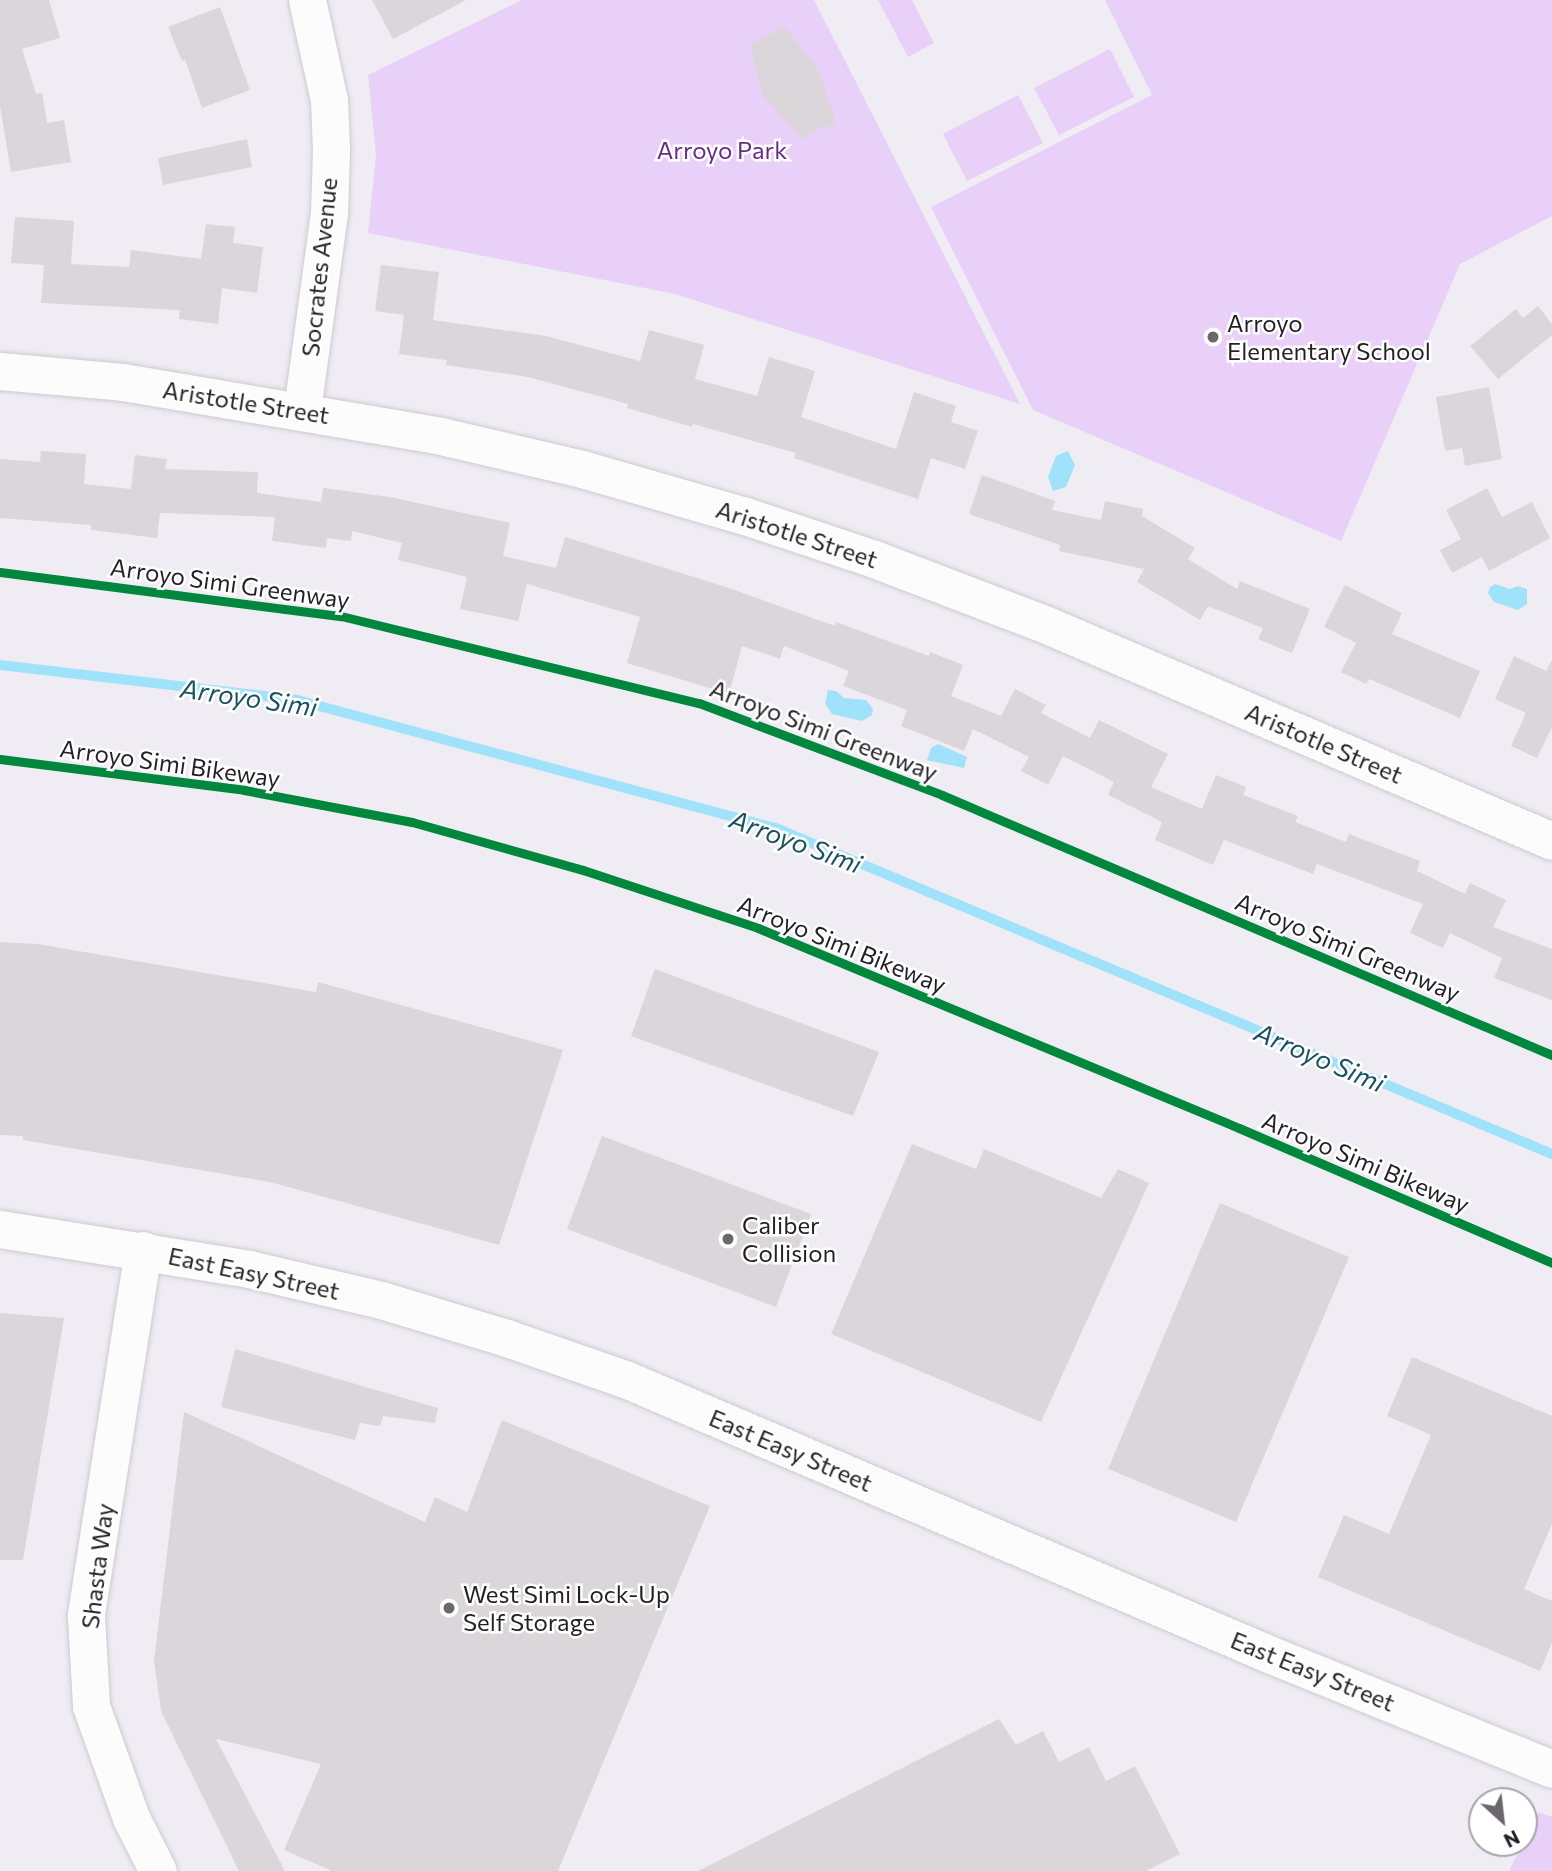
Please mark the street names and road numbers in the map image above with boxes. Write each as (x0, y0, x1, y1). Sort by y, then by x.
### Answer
street label: Socrates Avenue (295, 176, 343, 358)
street label: Aristotle Street (161, 375, 331, 429)
street label: Aristotle Street (713, 494, 881, 574)
street label: Arroyo Simi Greenway (108, 552, 352, 614)
street label: Arroyo Simi Greenway (706, 673, 942, 787)
street label: Aristotle Street (1241, 697, 1407, 789)
street label: Arroyo Simi Bikeway (58, 733, 282, 793)
street label: Arroyo Simi Greenway (1231, 887, 1465, 1007)
street label: Arroyo Simi Bikeway (734, 889, 950, 999)
street label: Arroyo Simi Bikeway (1258, 1105, 1474, 1219)
street label: East Easy Street (166, 1241, 342, 1305)
street label: East Easy Street (705, 1403, 877, 1497)
street label: Shasta Way (75, 1502, 119, 1630)
street label: East Easy Street (1227, 1625, 1399, 1717)

